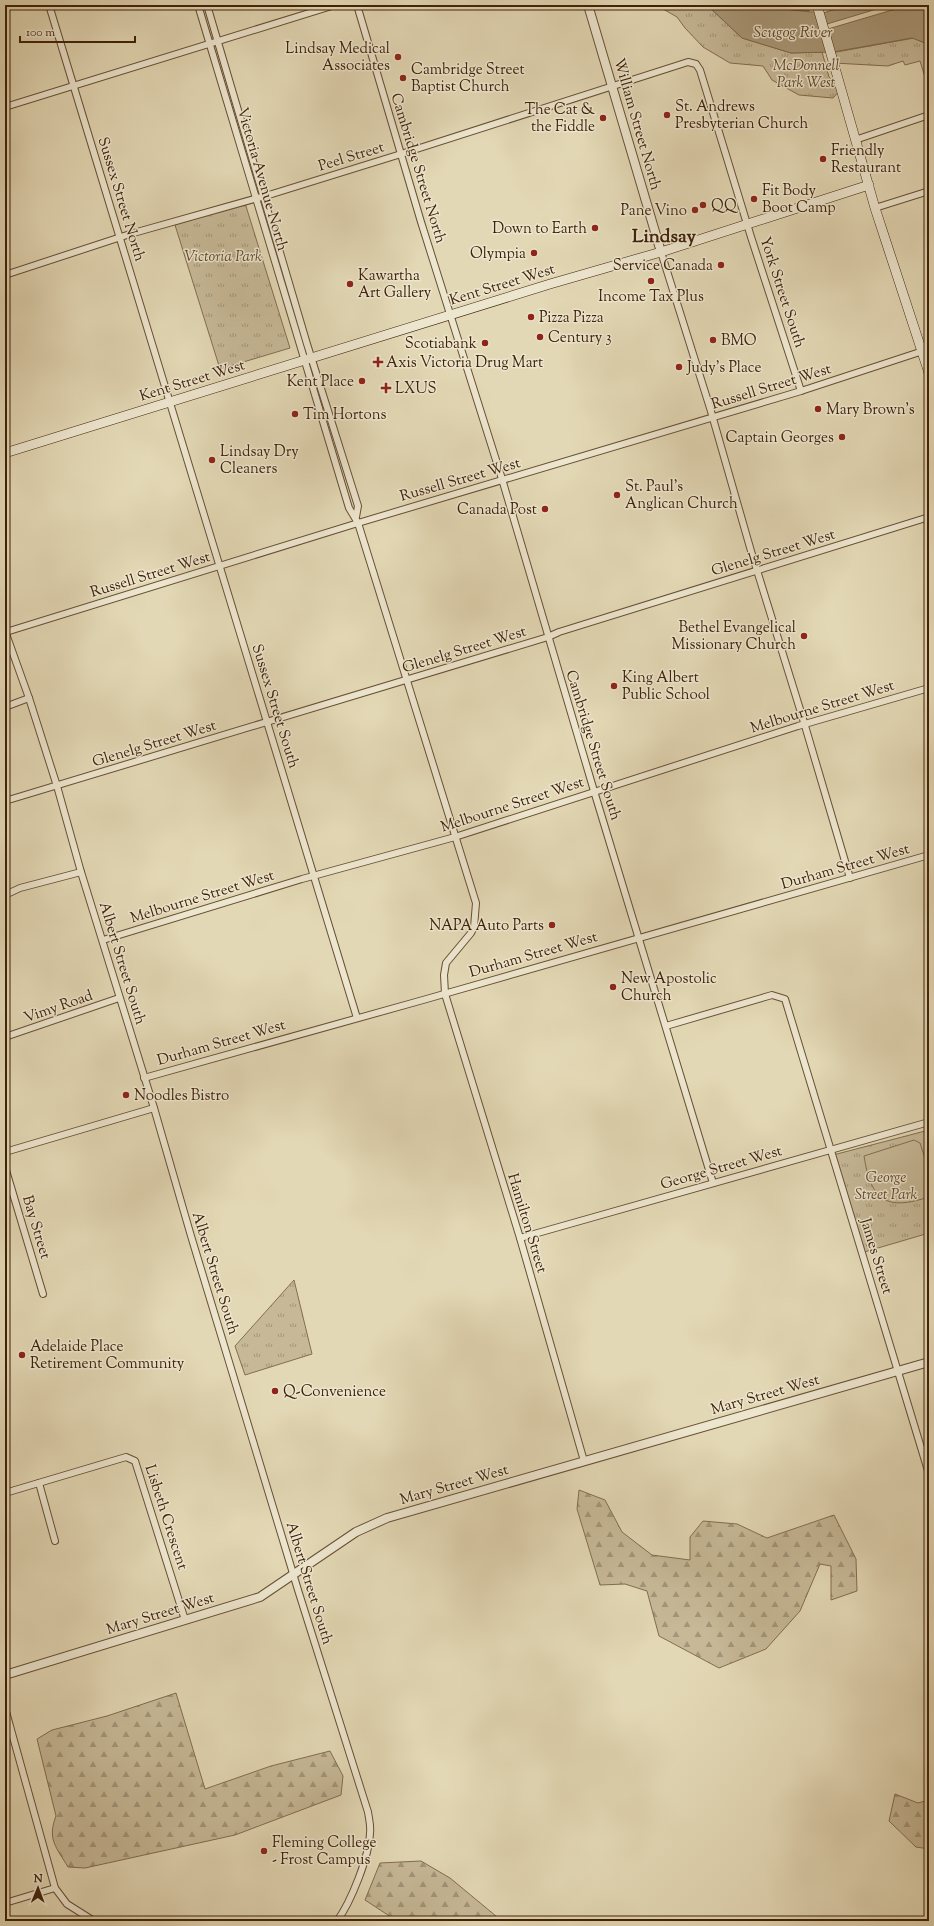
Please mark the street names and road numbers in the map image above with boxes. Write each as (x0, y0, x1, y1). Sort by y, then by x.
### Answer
street label: William Street North (608, 56, 666, 193)
street label: Cambridge Street North (385, 91, 451, 246)
street label: Victoria Avenue North (231, 105, 292, 254)
street label: Sussex Street North (92, 135, 150, 264)
street label: Peel Street (316, 137, 387, 177)
street label: York Street South (754, 234, 810, 351)
street label: Kent Street West (447, 259, 558, 311)
street label: Kent Street West (137, 355, 248, 407)
street label: Russell Street West (709, 359, 834, 416)
street label: Russell Street West (398, 453, 523, 508)
street label: Glenelg Street West (709, 525, 838, 582)
street label: Russell Street West (88, 547, 213, 604)
street label: Glenelg Street West (400, 622, 529, 679)
street label: Sussex Street South (246, 642, 304, 772)
street label: Cambridge Street South (560, 668, 626, 824)
street label: Melbourne Street West (748, 676, 897, 739)
street label: Glenelg Street West (90, 716, 219, 773)
street label: Melbourne Street West (438, 772, 587, 839)
street label: Durham Street West (779, 839, 912, 896)
street label: Melbourne Street West (128, 866, 277, 929)
street label: Albert Street South (93, 900, 150, 1028)
street label: Durham Street West (467, 927, 600, 984)
street label: Vimy Road (21, 986, 96, 1029)
street label: Durham Street West (155, 1015, 288, 1072)
street label: George Street West (658, 1141, 785, 1196)
street label: Hamilton Street (501, 1171, 552, 1276)
street label: Bay Street (16, 1193, 55, 1262)
street label: Albert Street South (186, 1210, 243, 1338)
street label: James Street (854, 1215, 897, 1297)
street label: Mary Street West (709, 1370, 822, 1421)
street label: Mary Street West (398, 1460, 511, 1511)
street label: Lisbeth Crescent (139, 1462, 192, 1573)
street label: Albert Street South (280, 1520, 337, 1648)
street label: Mary Street West (104, 1588, 217, 1641)

